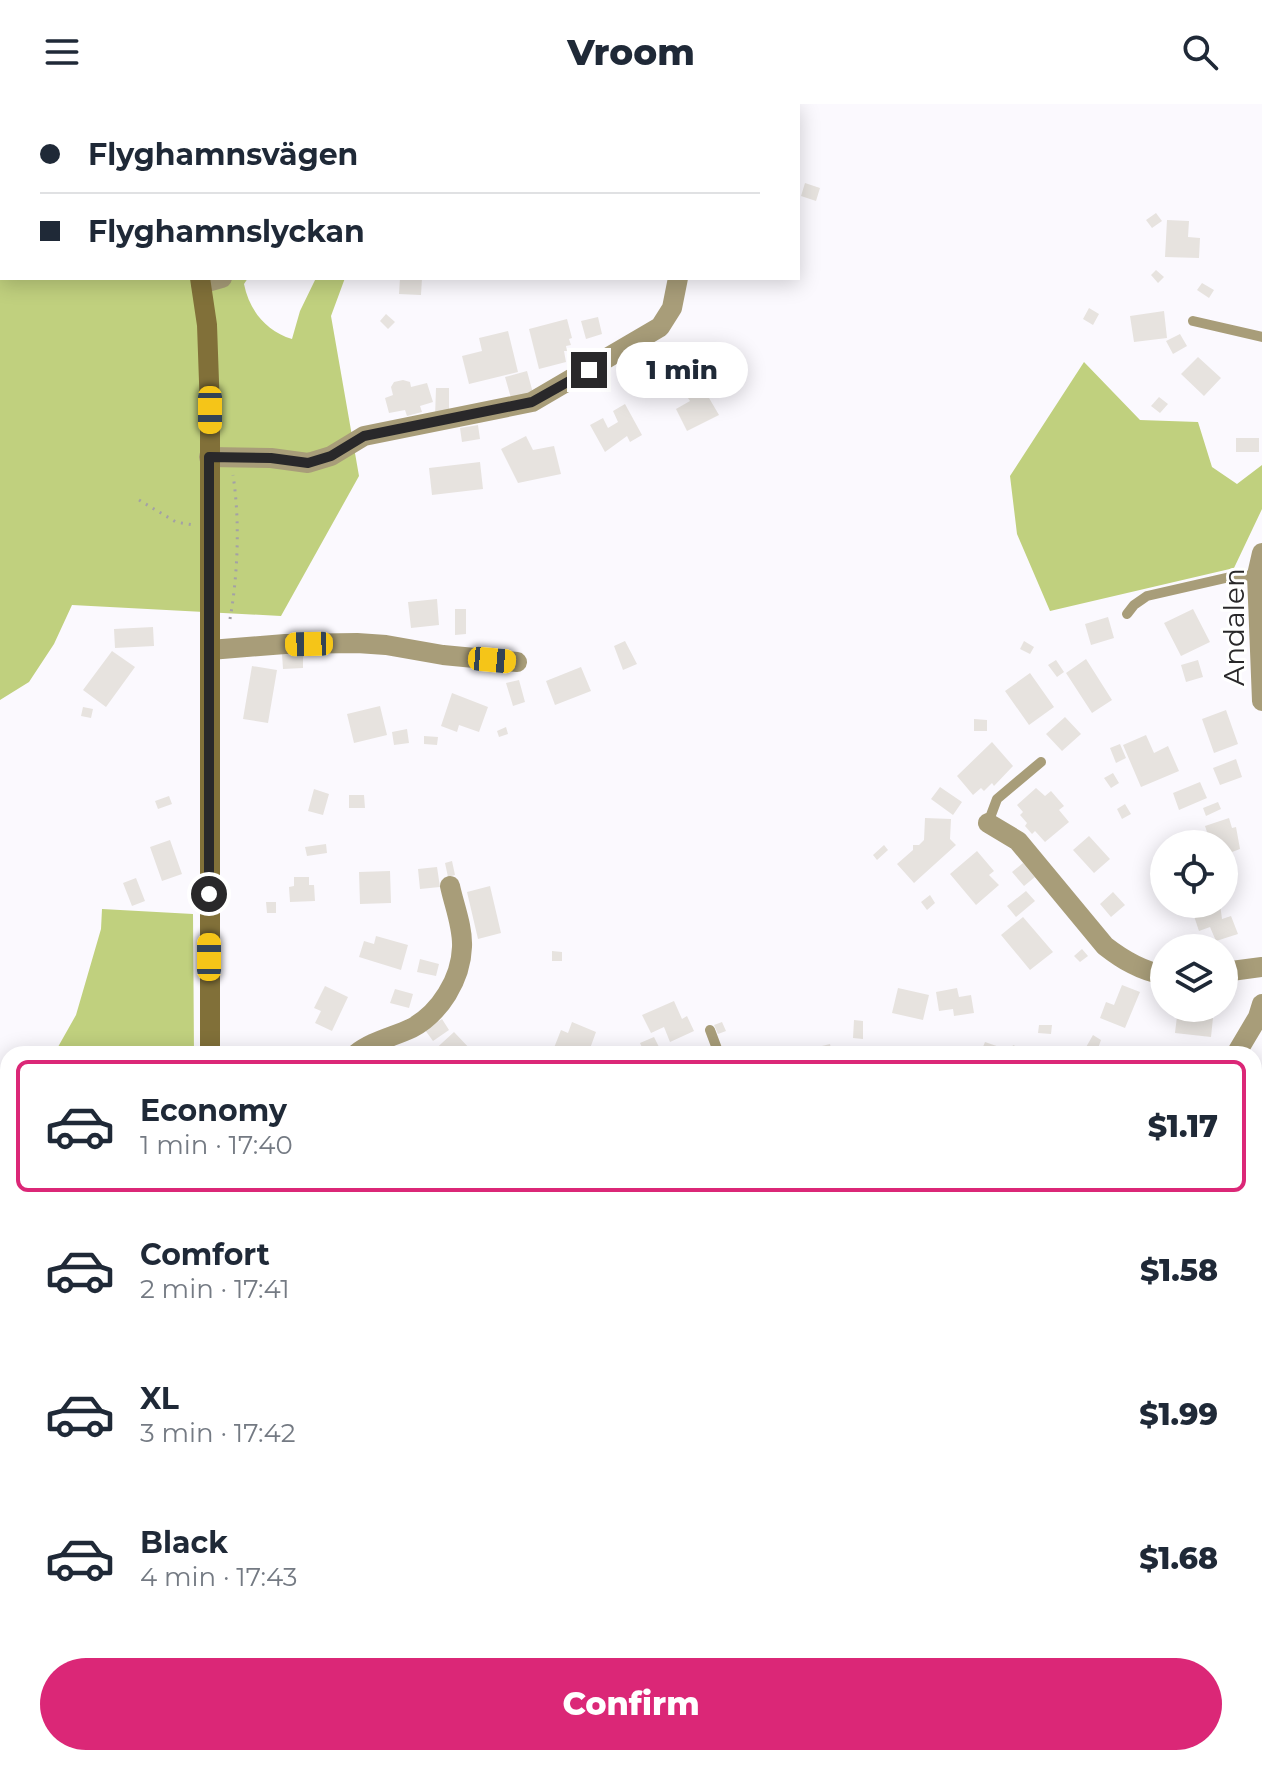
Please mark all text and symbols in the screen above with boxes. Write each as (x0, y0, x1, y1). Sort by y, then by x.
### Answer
icon: menu (40, 30, 84, 74)
text: Vroom (567, 30, 695, 74)
icon: search (1178, 30, 1222, 74)
text: Flyghamnsvägen (88, 136, 358, 173)
text: Flyghamnslyckan (88, 213, 365, 250)
callout: 1 min (617, 342, 749, 398)
route end (571, 352, 607, 388)
text: 1 min (646, 354, 718, 386)
car (198, 386, 222, 434)
street label: Andalen (1217, 568, 1251, 686)
car (285, 632, 333, 656)
car (467, 646, 517, 674)
map controls (1150, 830, 1238, 1022)
button: locate (1150, 830, 1238, 918)
route start (191, 876, 227, 912)
car (197, 933, 221, 981)
button: layers (1150, 934, 1238, 1022)
icon: car (44, 1090, 116, 1162)
text: Economy (140, 1092, 287, 1129)
text: $1.17 (1148, 1108, 1218, 1145)
text: 1 min · 17:40 (140, 1129, 293, 1161)
icon: car (44, 1234, 116, 1306)
text: Comfort (140, 1236, 270, 1273)
text: $1.58 (1140, 1252, 1218, 1289)
text: 2 min · 17:41 (140, 1273, 290, 1305)
icon: car (44, 1378, 116, 1450)
text: XL (140, 1380, 179, 1417)
text: $1.99 (1139, 1396, 1218, 1433)
text: 3 min · 17:42 (140, 1417, 295, 1449)
icon: car (44, 1522, 116, 1594)
text: Black (140, 1524, 228, 1561)
text: $1.68 (1139, 1540, 1218, 1577)
text: 4 min · 17:43 (140, 1561, 298, 1593)
button: Confirm (40, 1658, 1222, 1750)

